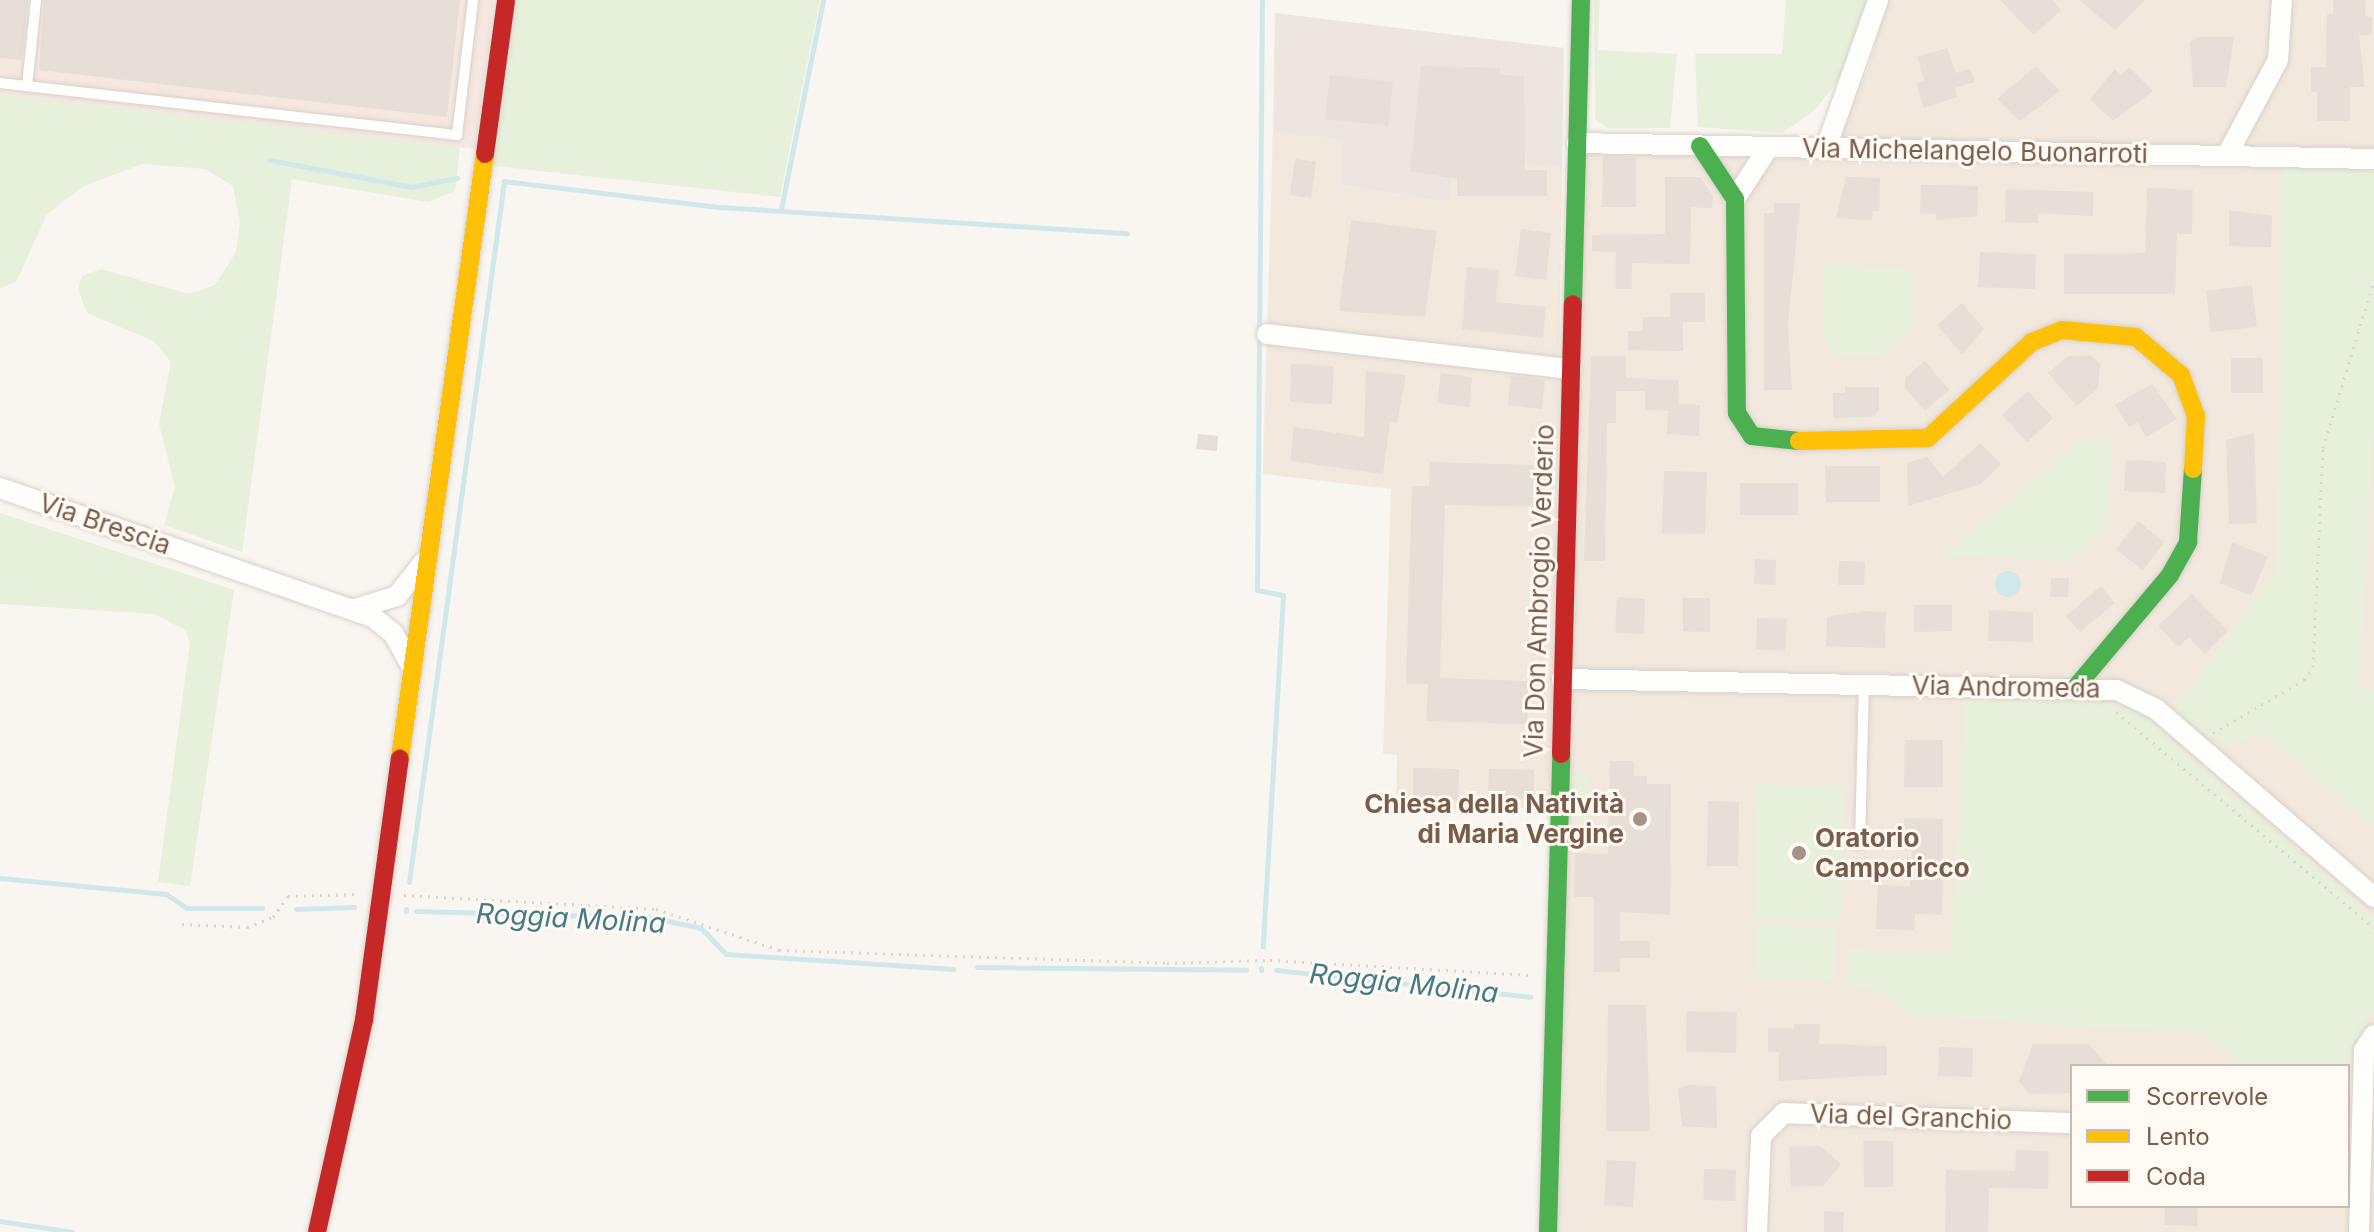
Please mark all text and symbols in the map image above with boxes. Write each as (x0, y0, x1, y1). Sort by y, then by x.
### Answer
street label: Via Michelangelo Buonarroti (1802, 132, 2148, 170)
street label: Via Don Ambrogio Verderio (1518, 423, 1560, 759)
street label: Via Brescia (35, 487, 175, 561)
street label: Via Andromeda (1911, 670, 2101, 704)
place label: Chiesa della Natività di Maria Vergine (1364, 788, 1624, 850)
marker: Chiesa della Natività di Maria Vergine (1631, 810, 1649, 828)
place label: Oratorio Camporicco (1815, 822, 1970, 884)
marker: Oratorio Camporicco (1790, 844, 1808, 862)
water label: Roggia Molina (475, 896, 667, 940)
water label: Roggia Molina (1308, 956, 1500, 1010)
legend (2070, 1064, 2350, 1208)
text: Scorrevole (2146, 1082, 2268, 1111)
street label: Via del Granchio (1809, 1098, 2013, 1136)
text: Lento (2146, 1122, 2210, 1151)
text: Coda (2146, 1162, 2206, 1191)

